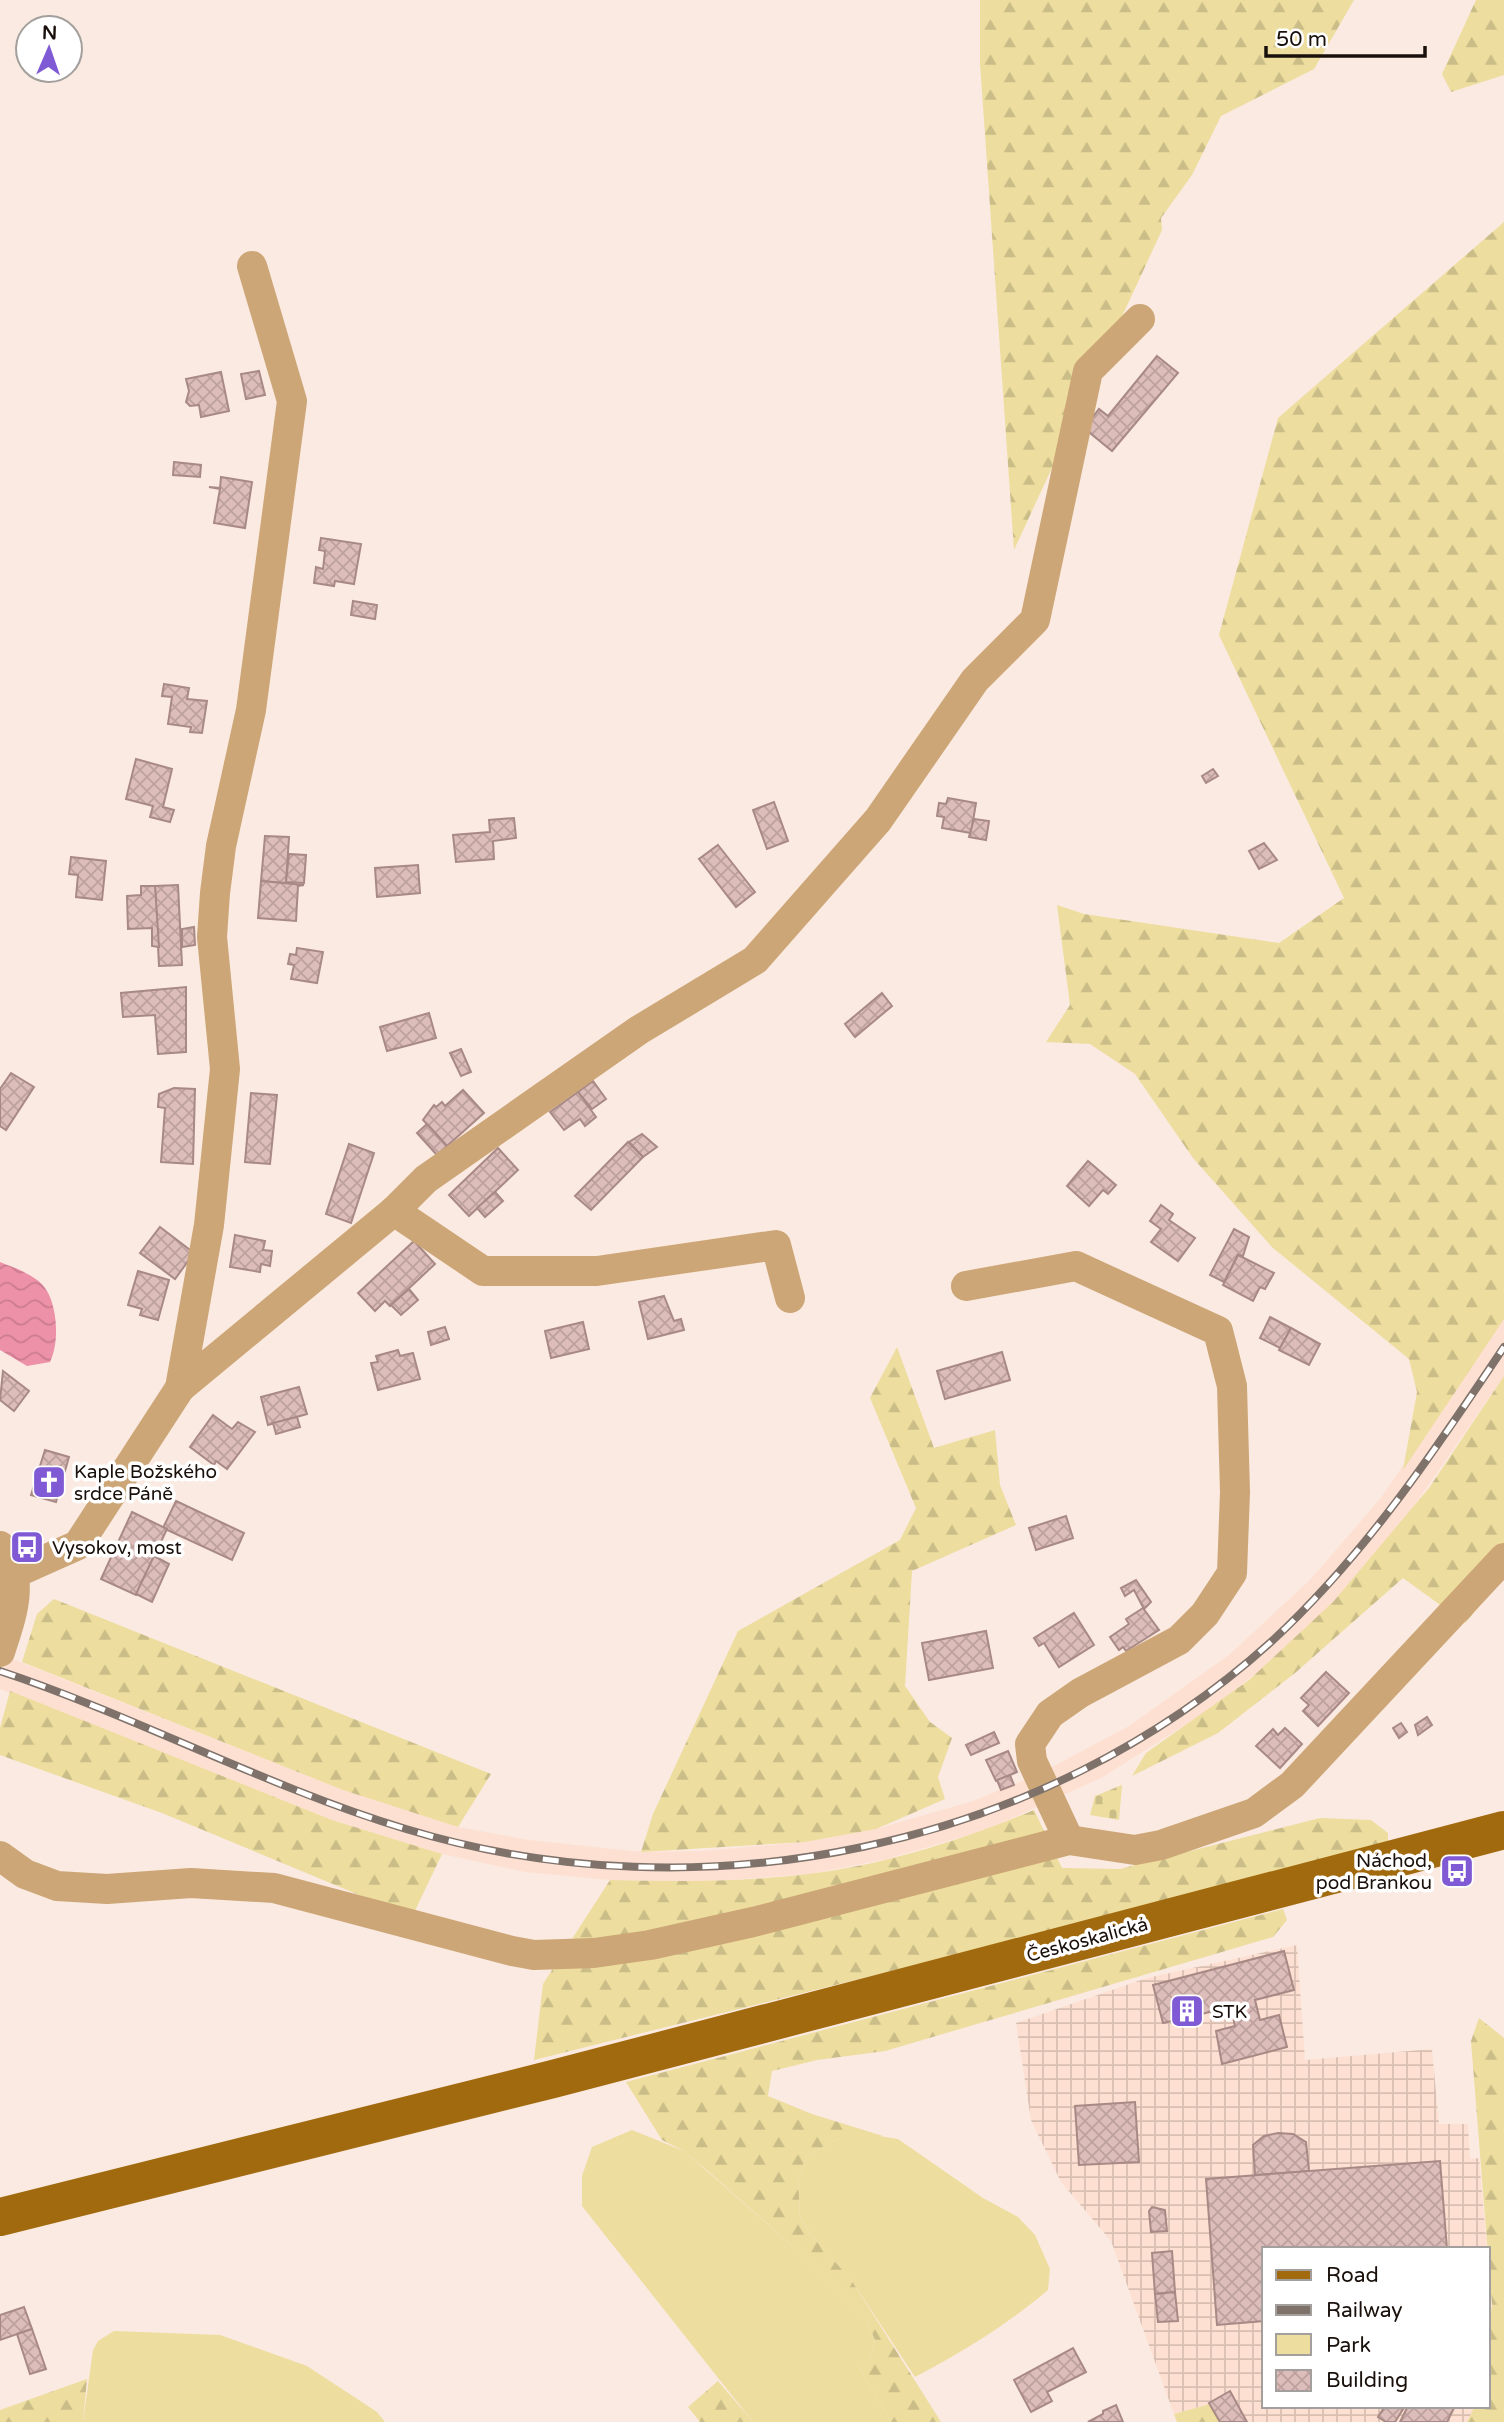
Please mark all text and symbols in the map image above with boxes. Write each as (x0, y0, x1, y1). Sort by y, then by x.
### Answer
north arrow (14, 14, 84, 84)
scale bar (1266, 14, 1425, 58)
text: N (42, 22, 58, 44)
text: 50 m (1276, 27, 1327, 52)
place label: Kaple Božského srdce Páně (74, 1461, 217, 1505)
church icon: Kaple Božského srdce Páně (30, 1463, 68, 1501)
bus stop icon: Vysokov, most (8, 1528, 46, 1566)
place label: Vysokov, most (52, 1537, 182, 1559)
place label: Náchod, pod Brankou (1316, 1850, 1432, 1894)
bus stop icon: Náchod, pod Brankou (1438, 1852, 1476, 1890)
street label: Českoskalická (1024, 1913, 1150, 1967)
building icon: STK (1168, 1992, 1206, 2030)
place label: STK (1212, 2001, 1248, 2023)
legend (1262, 2247, 1490, 2408)
text: Road (1326, 2263, 1379, 2288)
text: Railway (1326, 2298, 1403, 2323)
text: Park (1326, 2333, 1371, 2358)
text: Building (1326, 2368, 1408, 2393)

